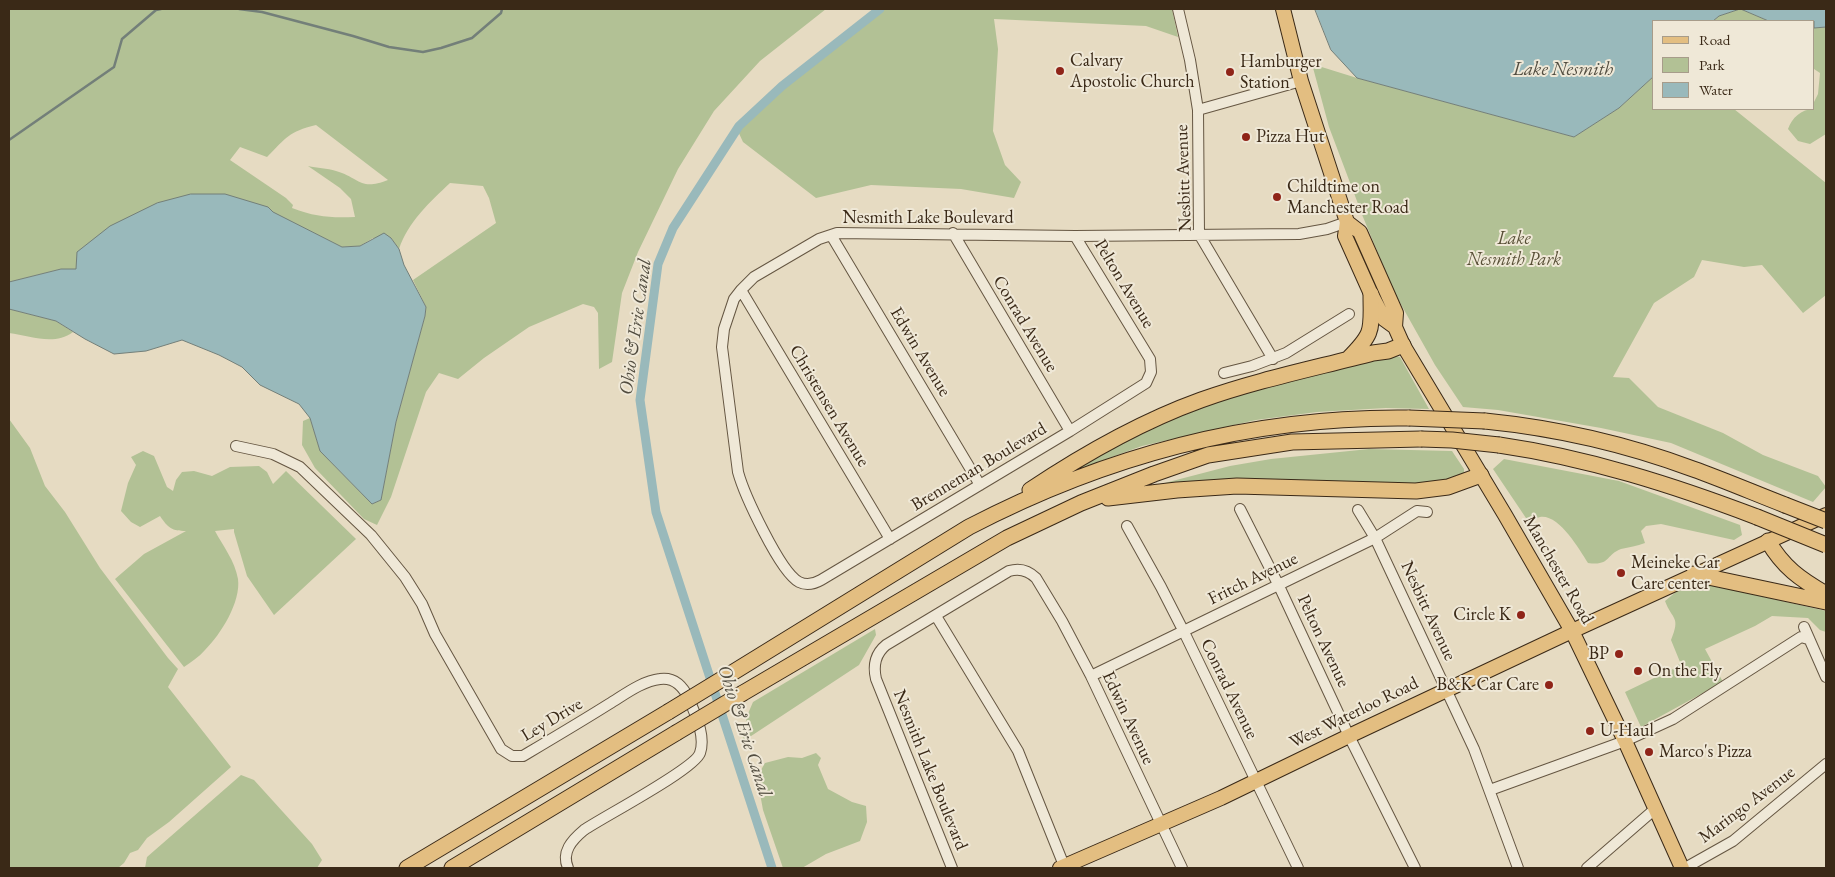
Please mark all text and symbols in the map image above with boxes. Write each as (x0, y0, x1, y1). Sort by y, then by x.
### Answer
legend (1652, 20, 1815, 110)
text: Road (1699, 30, 1730, 49)
place label: Calvary Apostolic Church (1070, 50, 1195, 92)
place label: Hamburger Station (1240, 51, 1321, 94)
text: Park (1699, 55, 1725, 74)
water label: Lake Nesmith (1513, 59, 1613, 81)
marker: Calvary Apostolic Church (1054, 65, 1066, 77)
marker: Hamburger Station (1224, 66, 1236, 78)
text: Water (1699, 80, 1733, 99)
street label: Nesbitt Avenue (1171, 124, 1197, 232)
place label: Pizza Hut (1256, 126, 1324, 148)
marker: Pizza Hut (1240, 131, 1252, 143)
place label: Childtime on Manchester Road (1287, 176, 1409, 218)
marker: Childtime on Manchester Road (1271, 191, 1283, 203)
street label: Nesmith Lake Boulevard (843, 207, 1013, 229)
park label: Lake Nesmith Park (1467, 228, 1561, 270)
street label: Pelton Avenue (1089, 236, 1159, 332)
water label: Ohio & Erie Canal (615, 258, 657, 396)
street label: Conrad Avenue (988, 272, 1062, 376)
street label: Edwin Avenue (885, 303, 955, 401)
street label: Christensen Avenue (784, 341, 874, 471)
street label: Brenneman Boulevard (907, 418, 1051, 516)
street label: Manchester Road (1518, 512, 1598, 628)
street label: Fritch Avenue (1205, 548, 1301, 610)
place label: Meineke Car Care center (1631, 552, 1720, 594)
street label: Nesbitt Avenue (1396, 558, 1460, 664)
marker: Meineke Car Care center (1615, 567, 1627, 579)
street label: Pelton Avenue (1292, 591, 1354, 691)
place label: Circle K (1453, 604, 1511, 626)
marker: Circle K (1515, 609, 1527, 621)
street label: Conrad Avenue (1195, 635, 1263, 743)
place label: BP (1588, 643, 1609, 665)
marker: BP (1613, 648, 1625, 660)
place label: On the Fly (1648, 660, 1722, 682)
water label: Ohio & Erie Canal (712, 662, 776, 800)
marker: On the Fly (1632, 665, 1644, 677)
street label: Edwin Avenue (1097, 668, 1159, 768)
street label: West Waterloo Road (1286, 672, 1422, 754)
place label: B&K Car Care (1436, 674, 1539, 696)
marker: B&K Car Care (1543, 679, 1555, 691)
street label: Nesmith Lake Boulevard (888, 687, 972, 853)
street label: Ley Drive (518, 693, 586, 747)
place label: U-Haul (1600, 720, 1654, 742)
marker: U-Haul (1584, 725, 1596, 737)
place label: Marco's Pizza (1659, 741, 1752, 763)
marker: Marco's Pizza (1643, 746, 1655, 758)
street label: Maringo Avenue (1695, 762, 1799, 848)

